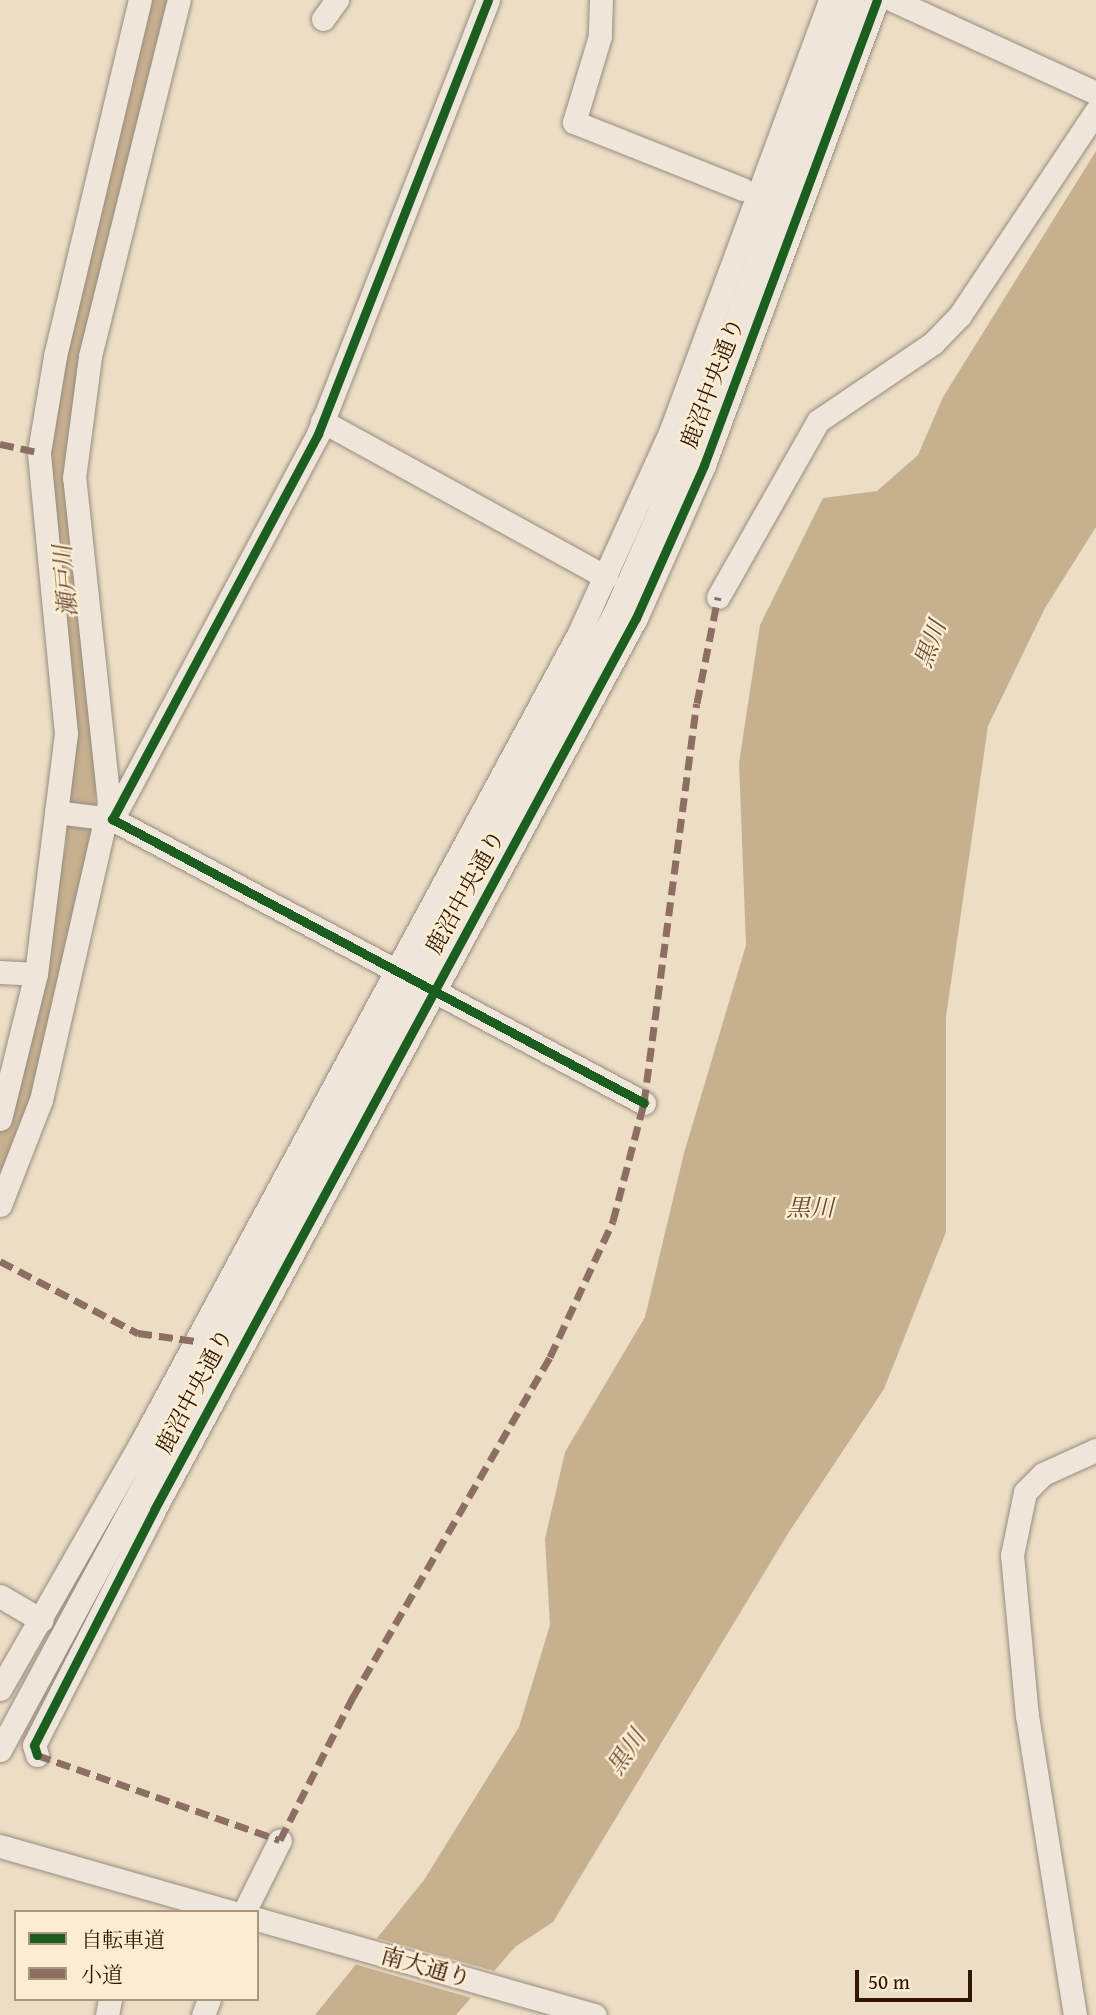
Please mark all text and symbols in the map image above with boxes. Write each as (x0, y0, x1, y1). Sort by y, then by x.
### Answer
street label: 鹿沼中央通り (674, 314, 750, 452)
water label: 瀬戸川 (48, 544, 82, 618)
water label: 黒川 (908, 617, 952, 671)
street label: 鹿沼中央通り (419, 825, 511, 959)
water label: 黒川 (786, 1194, 834, 1222)
street label: 鹿沼中央通り (149, 1324, 239, 1458)
water label: 黒川 (601, 1724, 651, 1780)
legend (14, 1910, 259, 2001)
text: 自転車道 (81, 1924, 165, 1955)
street label: 南大通り (378, 1941, 474, 1993)
scale bar (858, 1955, 975, 1999)
text: 小道 (81, 1959, 123, 1990)
text: 50 m (868, 1966, 910, 1997)

